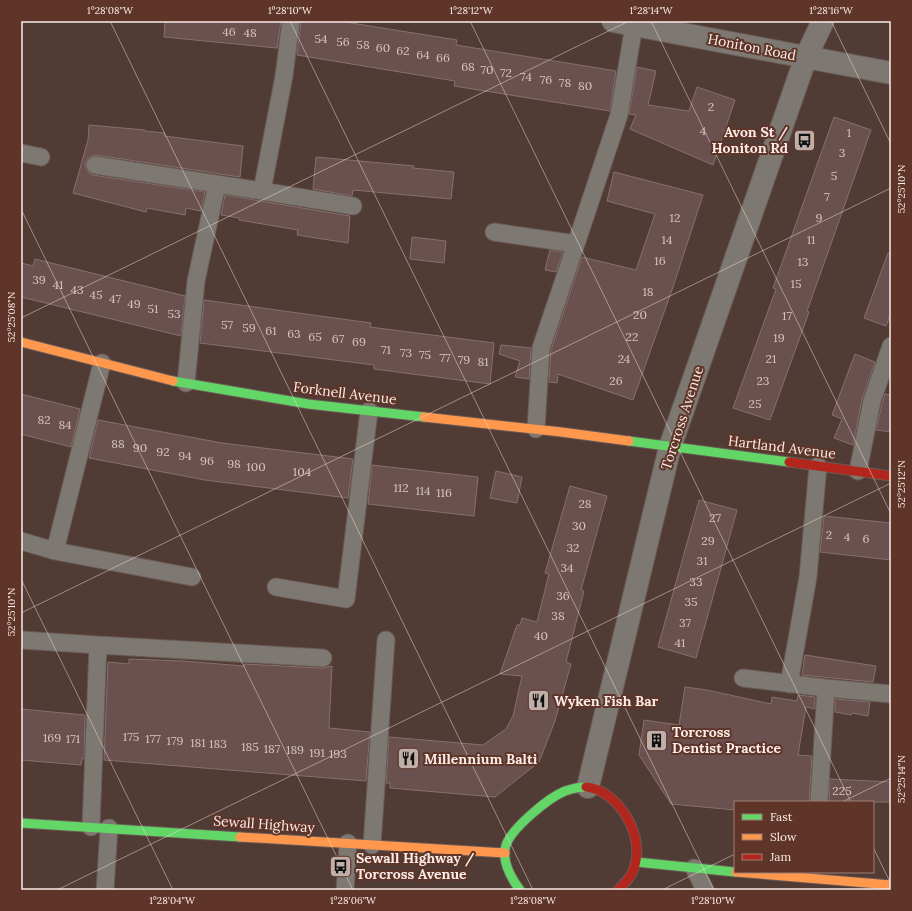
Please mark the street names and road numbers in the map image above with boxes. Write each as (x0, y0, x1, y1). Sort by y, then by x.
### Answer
street label: Honiton Road (706, 30, 798, 64)
street label: Torcross Avenue (657, 363, 707, 472)
street label: Forknell Avenue (292, 378, 398, 408)
street label: Hartland Avenue (727, 431, 837, 463)
street label: Sewall Highway (213, 811, 316, 837)

